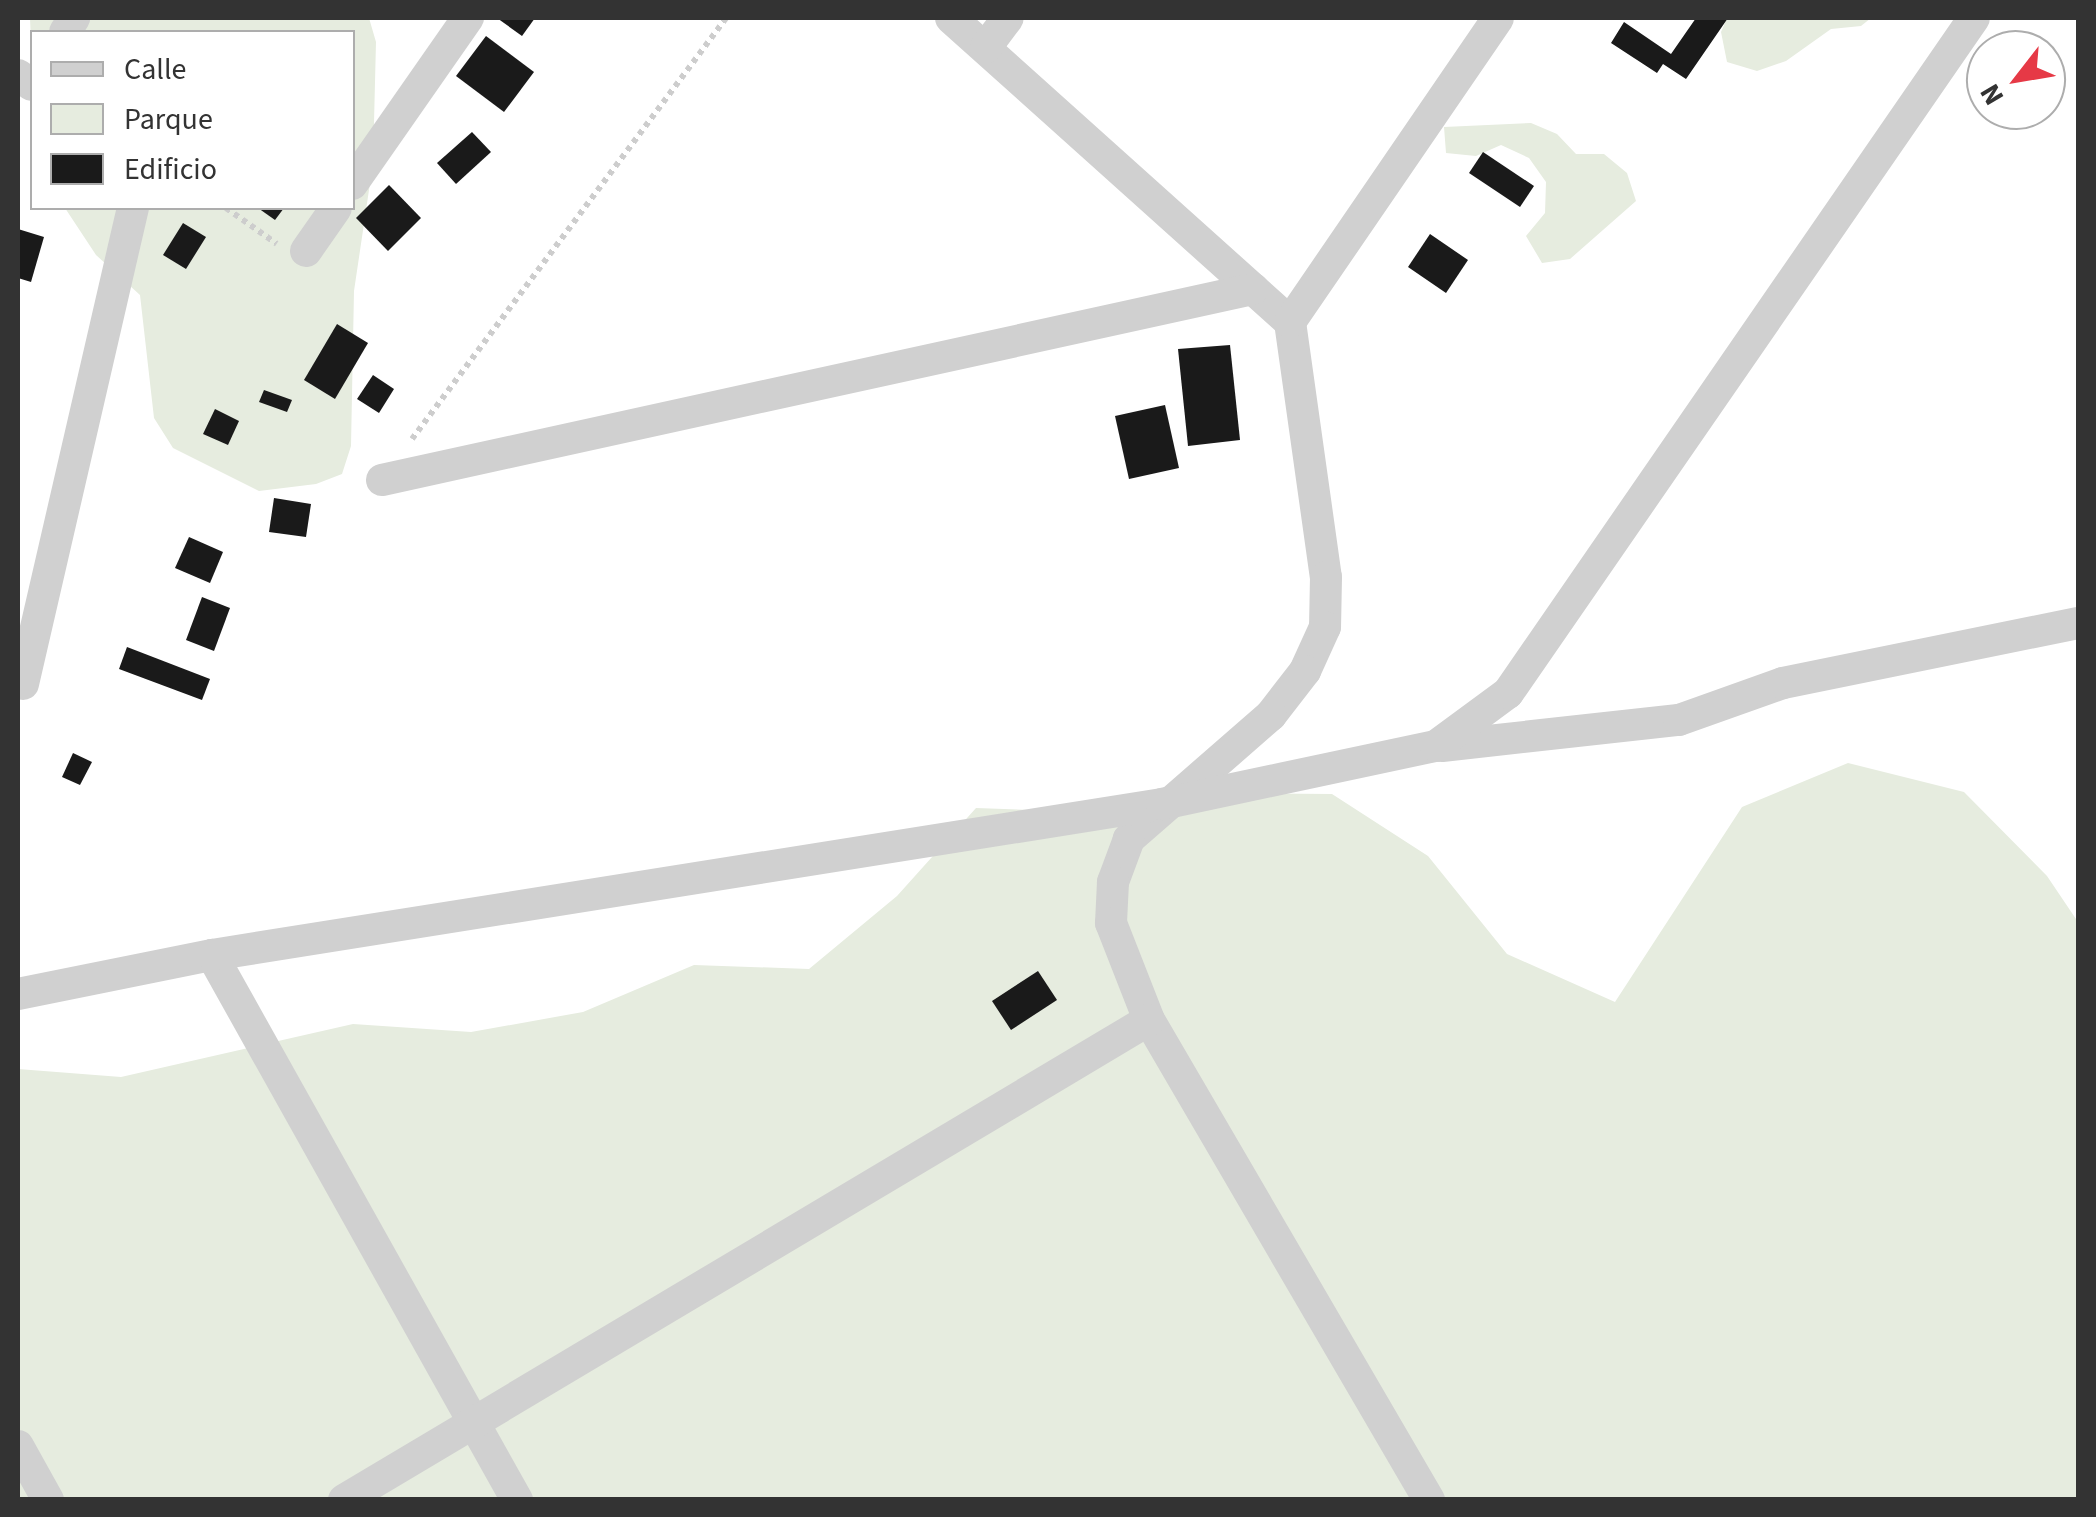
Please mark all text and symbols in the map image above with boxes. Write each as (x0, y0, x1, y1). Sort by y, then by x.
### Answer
legend (30, 30, 355, 210)
north arrow (1966, 30, 2066, 130)
text: Calle (124, 48, 186, 91)
text: N (1970, 76, 2014, 113)
text: Parque (124, 98, 213, 141)
text: Edificio (124, 148, 217, 191)

